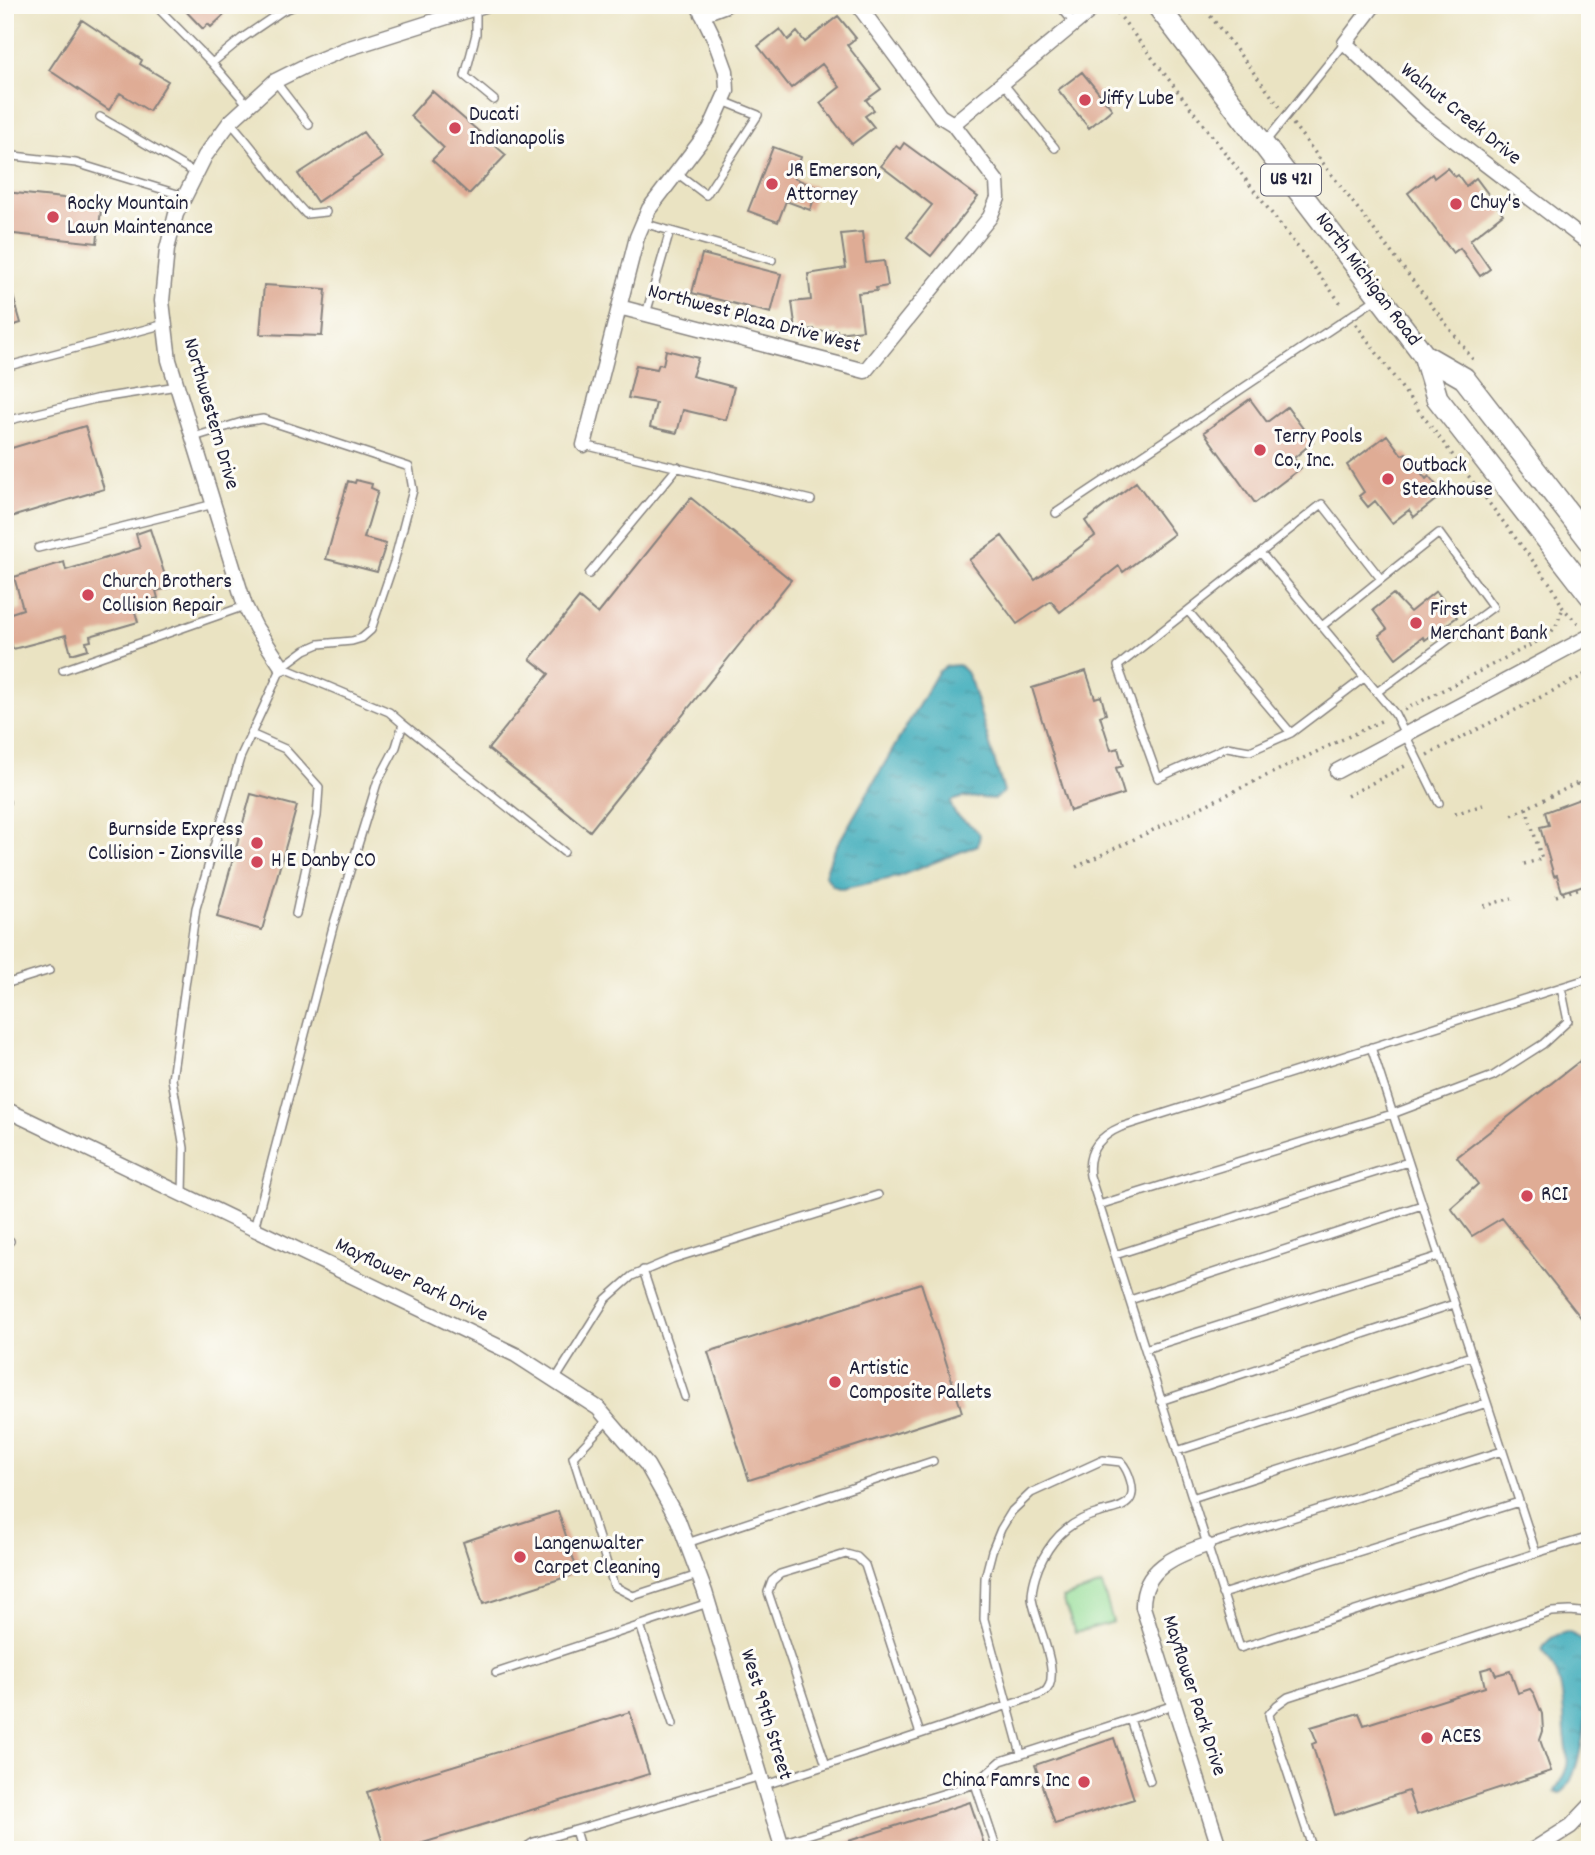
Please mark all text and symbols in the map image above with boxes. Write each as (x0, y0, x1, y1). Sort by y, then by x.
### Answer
street label: Walnut Creek Drive (1393, 57, 1527, 173)
place label: Jiffy Lube (1099, 85, 1174, 115)
marker: Jiffy Lube (1077, 92, 1093, 108)
place label: Ducati Indianapolis (469, 101, 565, 155)
marker: Ducati Indianapolis (447, 120, 463, 136)
place label: JR Emerson, Attorney (786, 157, 882, 211)
road number: US 421 (1261, 164, 1321, 196)
marker: JR Emerson, Attorney (764, 176, 780, 192)
place label: Chuy's (1470, 189, 1521, 219)
place label: Rocky Mountain Lawn Maintenance (67, 190, 213, 244)
marker: Chuy's (1448, 196, 1464, 212)
street label: North Michigan Road (1307, 207, 1427, 353)
marker: Rocky Mountain Lawn Maintenance (45, 209, 61, 225)
street label: Northwest Plaza Drive West (644, 277, 864, 363)
street label: Northwestern Drive (174, 335, 246, 493)
place label: Terry Pools Co., Inc. (1274, 423, 1363, 477)
marker: Terry Pools Co., Inc. (1252, 442, 1268, 458)
place label: Outback Steakhouse (1402, 452, 1493, 506)
marker: Outback Steakhouse (1380, 471, 1396, 487)
place label: Church Brothers Collision Repair (102, 568, 232, 622)
marker: Church Brothers Collision Repair (80, 587, 96, 603)
place label: First Merchant Bank (1430, 596, 1548, 650)
marker: First Merchant Bank (1408, 615, 1424, 631)
place label: Burnside Express Collision - Zionsville (88, 816, 243, 870)
marker: Burnside Express Collision - Zionsville (249, 835, 265, 851)
place label: H E Danby CO (271, 847, 376, 877)
marker: H E Danby CO (249, 854, 265, 870)
place label: RCI (1541, 1181, 1569, 1211)
marker: RCI (1519, 1188, 1535, 1204)
street label: Mayflower Park Drive (329, 1231, 493, 1331)
place label: Artistic Composite Pallets (849, 1355, 992, 1409)
marker: Artistic Composite Pallets (827, 1374, 843, 1390)
place label: Langenwalter Carpet Cleaning (534, 1530, 660, 1584)
marker: Langenwalter Carpet Cleaning (512, 1549, 528, 1565)
street label: Mayflower Park Drive (1153, 1612, 1233, 1780)
street label: West 99th Street (731, 1646, 799, 1784)
place label: ACES (1441, 1723, 1482, 1753)
marker: ACES (1419, 1730, 1435, 1746)
place label: China Famrs Inc (942, 1767, 1070, 1797)
marker: China Famrs Inc (1076, 1774, 1092, 1790)

